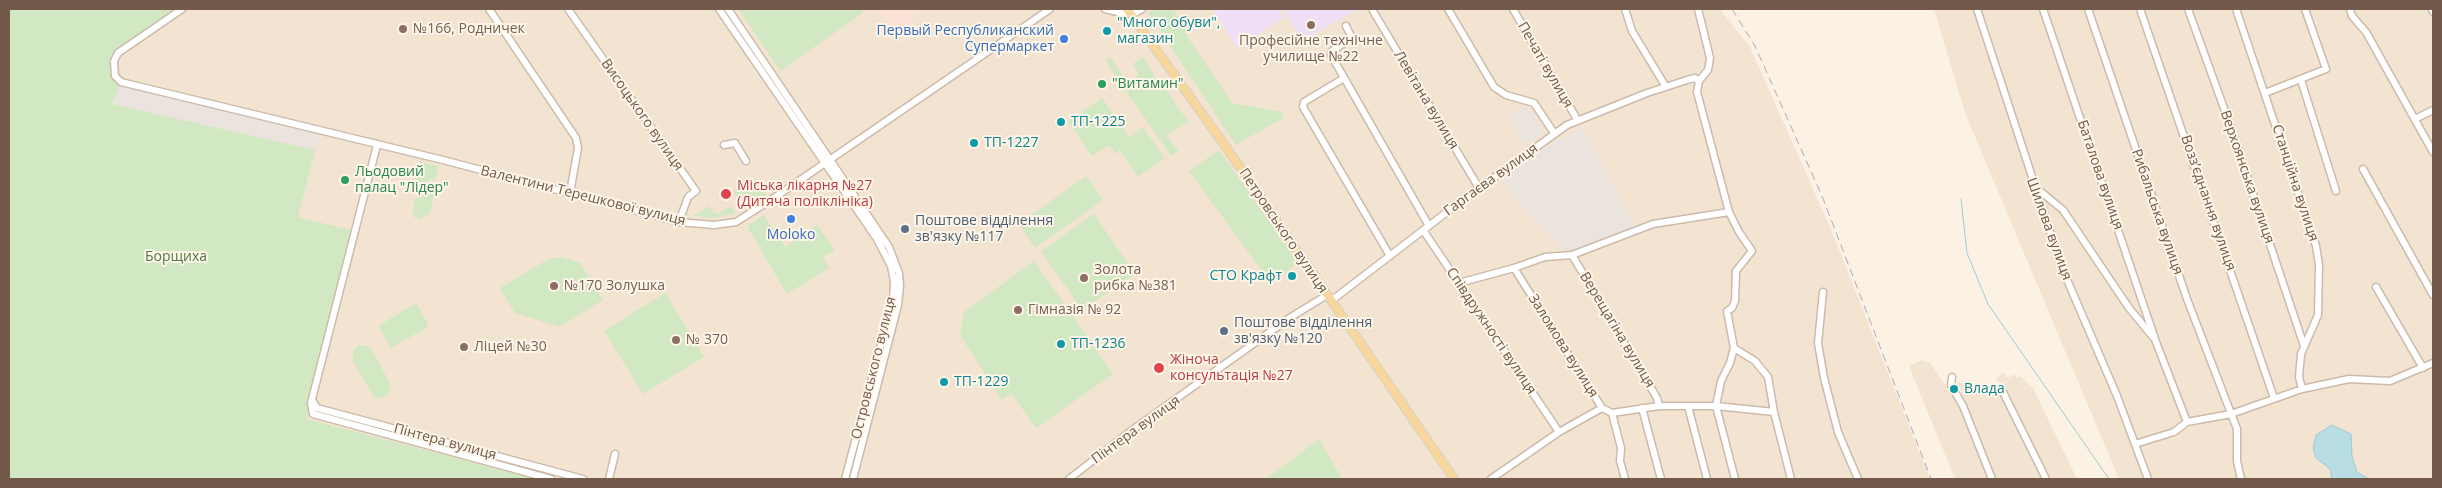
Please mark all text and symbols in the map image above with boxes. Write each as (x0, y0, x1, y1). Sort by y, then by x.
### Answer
place label: "Много обуви", магазин (1117, 15, 1220, 48)
marker: Професійне технічне училище №22 (1305, 19, 1317, 31)
street label: Печаті вулиця (1514, 19, 1576, 111)
place label: №166, Родничек (413, 21, 525, 37)
marker: №166, Родничек (397, 23, 409, 35)
place label: Первый Республиканский Супермаркет (877, 23, 1054, 56)
marker: "Много обуви", магазин (1101, 25, 1113, 37)
marker: Первый Республиканский Супермаркет (1058, 33, 1070, 45)
place label: Професійне технічне училище №22 (1239, 33, 1383, 65)
street label: Левітана вулиця (1390, 47, 1462, 153)
street label: Висоцького вулиця (597, 56, 687, 174)
place label: "Витамин" (1112, 76, 1183, 92)
marker: "Витамин" (1096, 78, 1108, 90)
street label: Верхоянська вулиця (2216, 108, 2278, 246)
place label: ТП-1225 (1071, 114, 1125, 130)
marker: ТП-1225 (1055, 116, 1067, 128)
street label: Баталова вулиця (2073, 118, 2127, 232)
street label: Станційна вулиця (2268, 122, 2322, 244)
street label: Возз’єднання вулиця (2177, 133, 2239, 273)
place label: ТП-1227 (984, 135, 1038, 151)
marker: ТП-1227 (968, 137, 980, 149)
street label: Гаргаєва вулиця (1441, 140, 1541, 220)
street label: Рибальська вулиця (2128, 147, 2186, 277)
street label: Валентини Терешкової вулиця (479, 162, 687, 230)
place label: Льодовий палац "Лідер" (355, 164, 449, 196)
street label: Петровського вулиця (1235, 165, 1331, 297)
marker: Льодовий палац "Лідер" (339, 174, 351, 186)
street label: Шилова вулиця (2023, 176, 2075, 282)
place label: Міська лікарня №27 (Дитяча поліклініка) (737, 178, 873, 210)
marker: Міська лікарня №27 (Дитяча поліклініка) (719, 187, 733, 201)
marker: Moloko (785, 213, 797, 225)
place label: Поштове відділення зв'язку №117 (915, 213, 1053, 246)
marker: Поштове відділення зв'язку №117 (899, 223, 911, 235)
place label: Moloko (767, 227, 815, 243)
park label: Борщиха (145, 249, 207, 265)
place label: Золота рибка №381 (1094, 262, 1177, 294)
street label: Співдружності вулиця (1442, 264, 1540, 398)
place label: СТО Крафт (1209, 268, 1282, 284)
street label: Верещагіна вулиця (1576, 269, 1658, 391)
marker: СТО Крафт (1286, 270, 1298, 282)
marker: Золота рибка №381 (1078, 272, 1090, 284)
place label: №170 Золушка (564, 278, 665, 294)
marker: №170 Золушка (548, 280, 560, 292)
street label: Заломова вулиця (1524, 291, 1602, 401)
street label: Островського вулиця (848, 295, 900, 441)
place label: Гімназія № 92 (1028, 302, 1121, 318)
marker: Гімназія № 92 (1012, 304, 1024, 316)
place label: Поштове відділення зв'язку №120 (1234, 315, 1372, 348)
marker: Поштове відділення зв'язку №120 (1218, 325, 1230, 337)
place label: № 370 (686, 332, 728, 348)
marker: № 370 (670, 334, 682, 346)
place label: ТП-1236 (1071, 336, 1125, 352)
marker: ТП-1236 (1055, 338, 1067, 350)
place label: Ліцей №30 (474, 339, 547, 355)
marker: Ліцей №30 (458, 341, 470, 353)
place label: Жіноча консультація №27 (1170, 352, 1293, 384)
marker: Жіноча консультація №27 (1152, 361, 1166, 375)
place label: ТП-1229 (954, 374, 1008, 390)
marker: ТП-1229 (938, 376, 950, 388)
place label: Влада (1964, 381, 2005, 397)
marker: Влада (1948, 383, 1960, 395)
street label: Пінтера вулиця (1088, 392, 1184, 468)
street label: Пінтера вулиця (392, 420, 498, 464)

